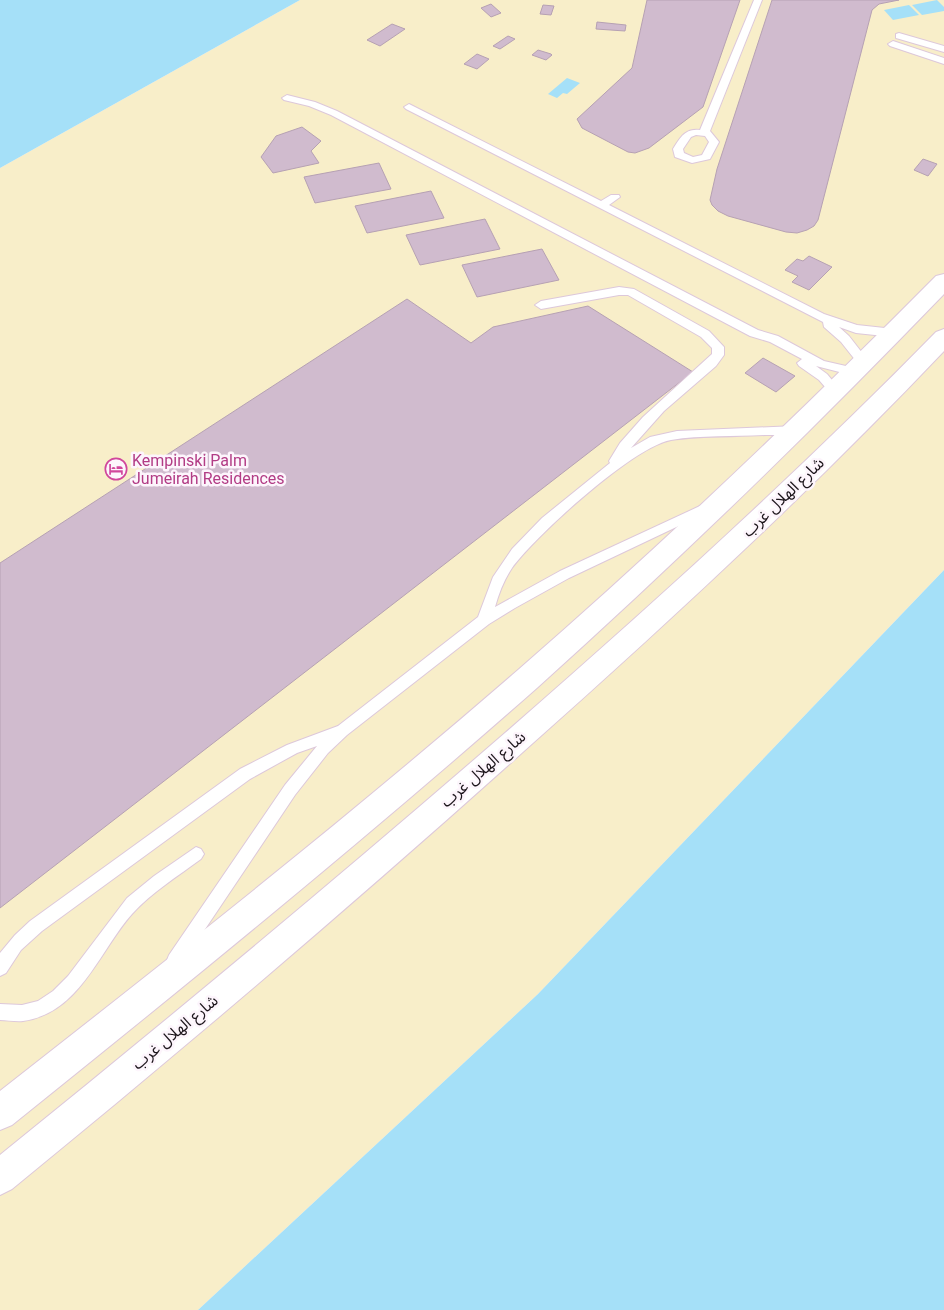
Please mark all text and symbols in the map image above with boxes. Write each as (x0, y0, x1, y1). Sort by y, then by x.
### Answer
place label: Kempinski Palm Jumeirah Residences (132, 451, 285, 488)
street label: شارع الهلال غرب (738, 453, 830, 543)
hotel icon: Kempinski Palm Jumeirah Residences (104, 457, 128, 481)
street label: شارع الهلال غرب (437, 727, 531, 813)
street label: شارع الهلال غرب (128, 991, 224, 1076)

